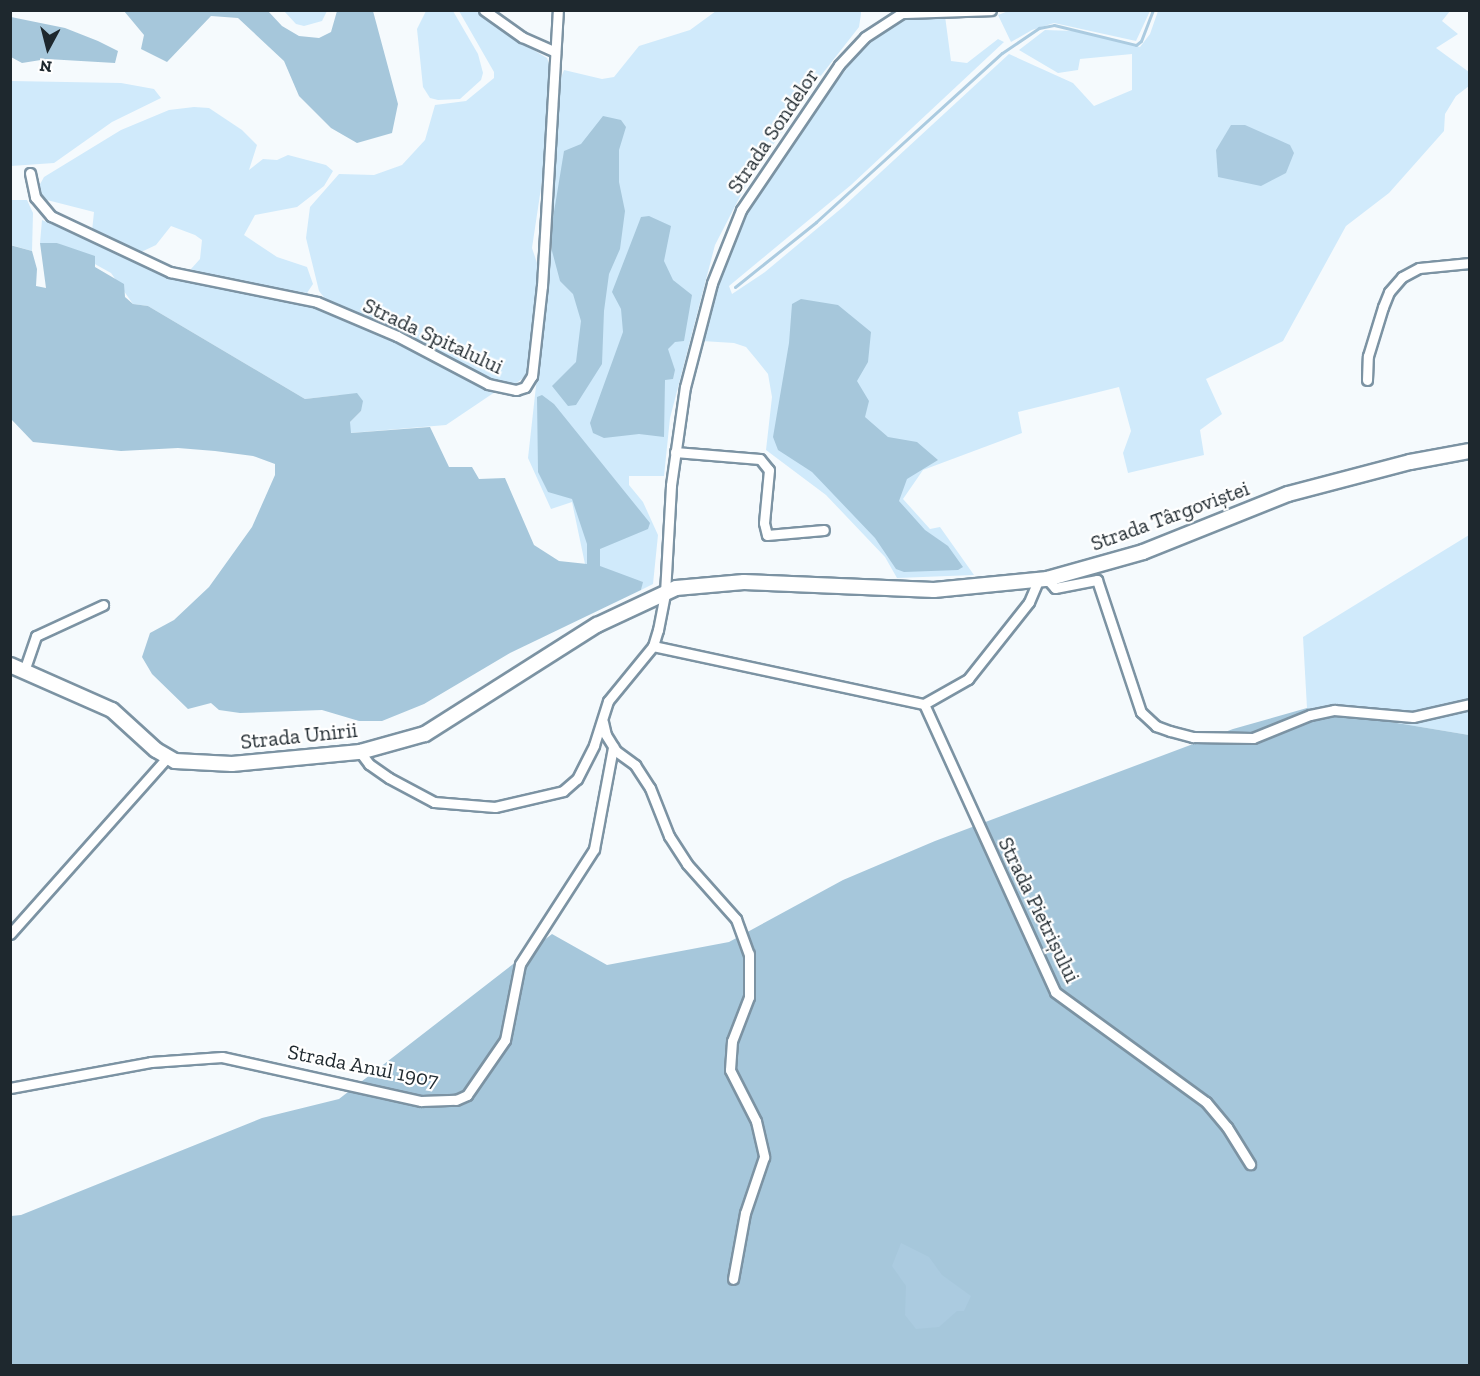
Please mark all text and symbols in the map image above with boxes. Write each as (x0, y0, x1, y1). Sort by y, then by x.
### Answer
north arrow (18, 18, 78, 78)
text: N (39, 56, 53, 77)
street label: Strada Sondelor (722, 64, 824, 198)
street label: Strada Spitalului (359, 293, 507, 379)
street label: Strada Târgoviștei (1087, 476, 1253, 556)
street label: Strada Unirii (239, 717, 359, 755)
street label: Strada Pietrișului (993, 833, 1085, 987)
street label: Strada Anul 1907 (285, 1039, 441, 1093)

